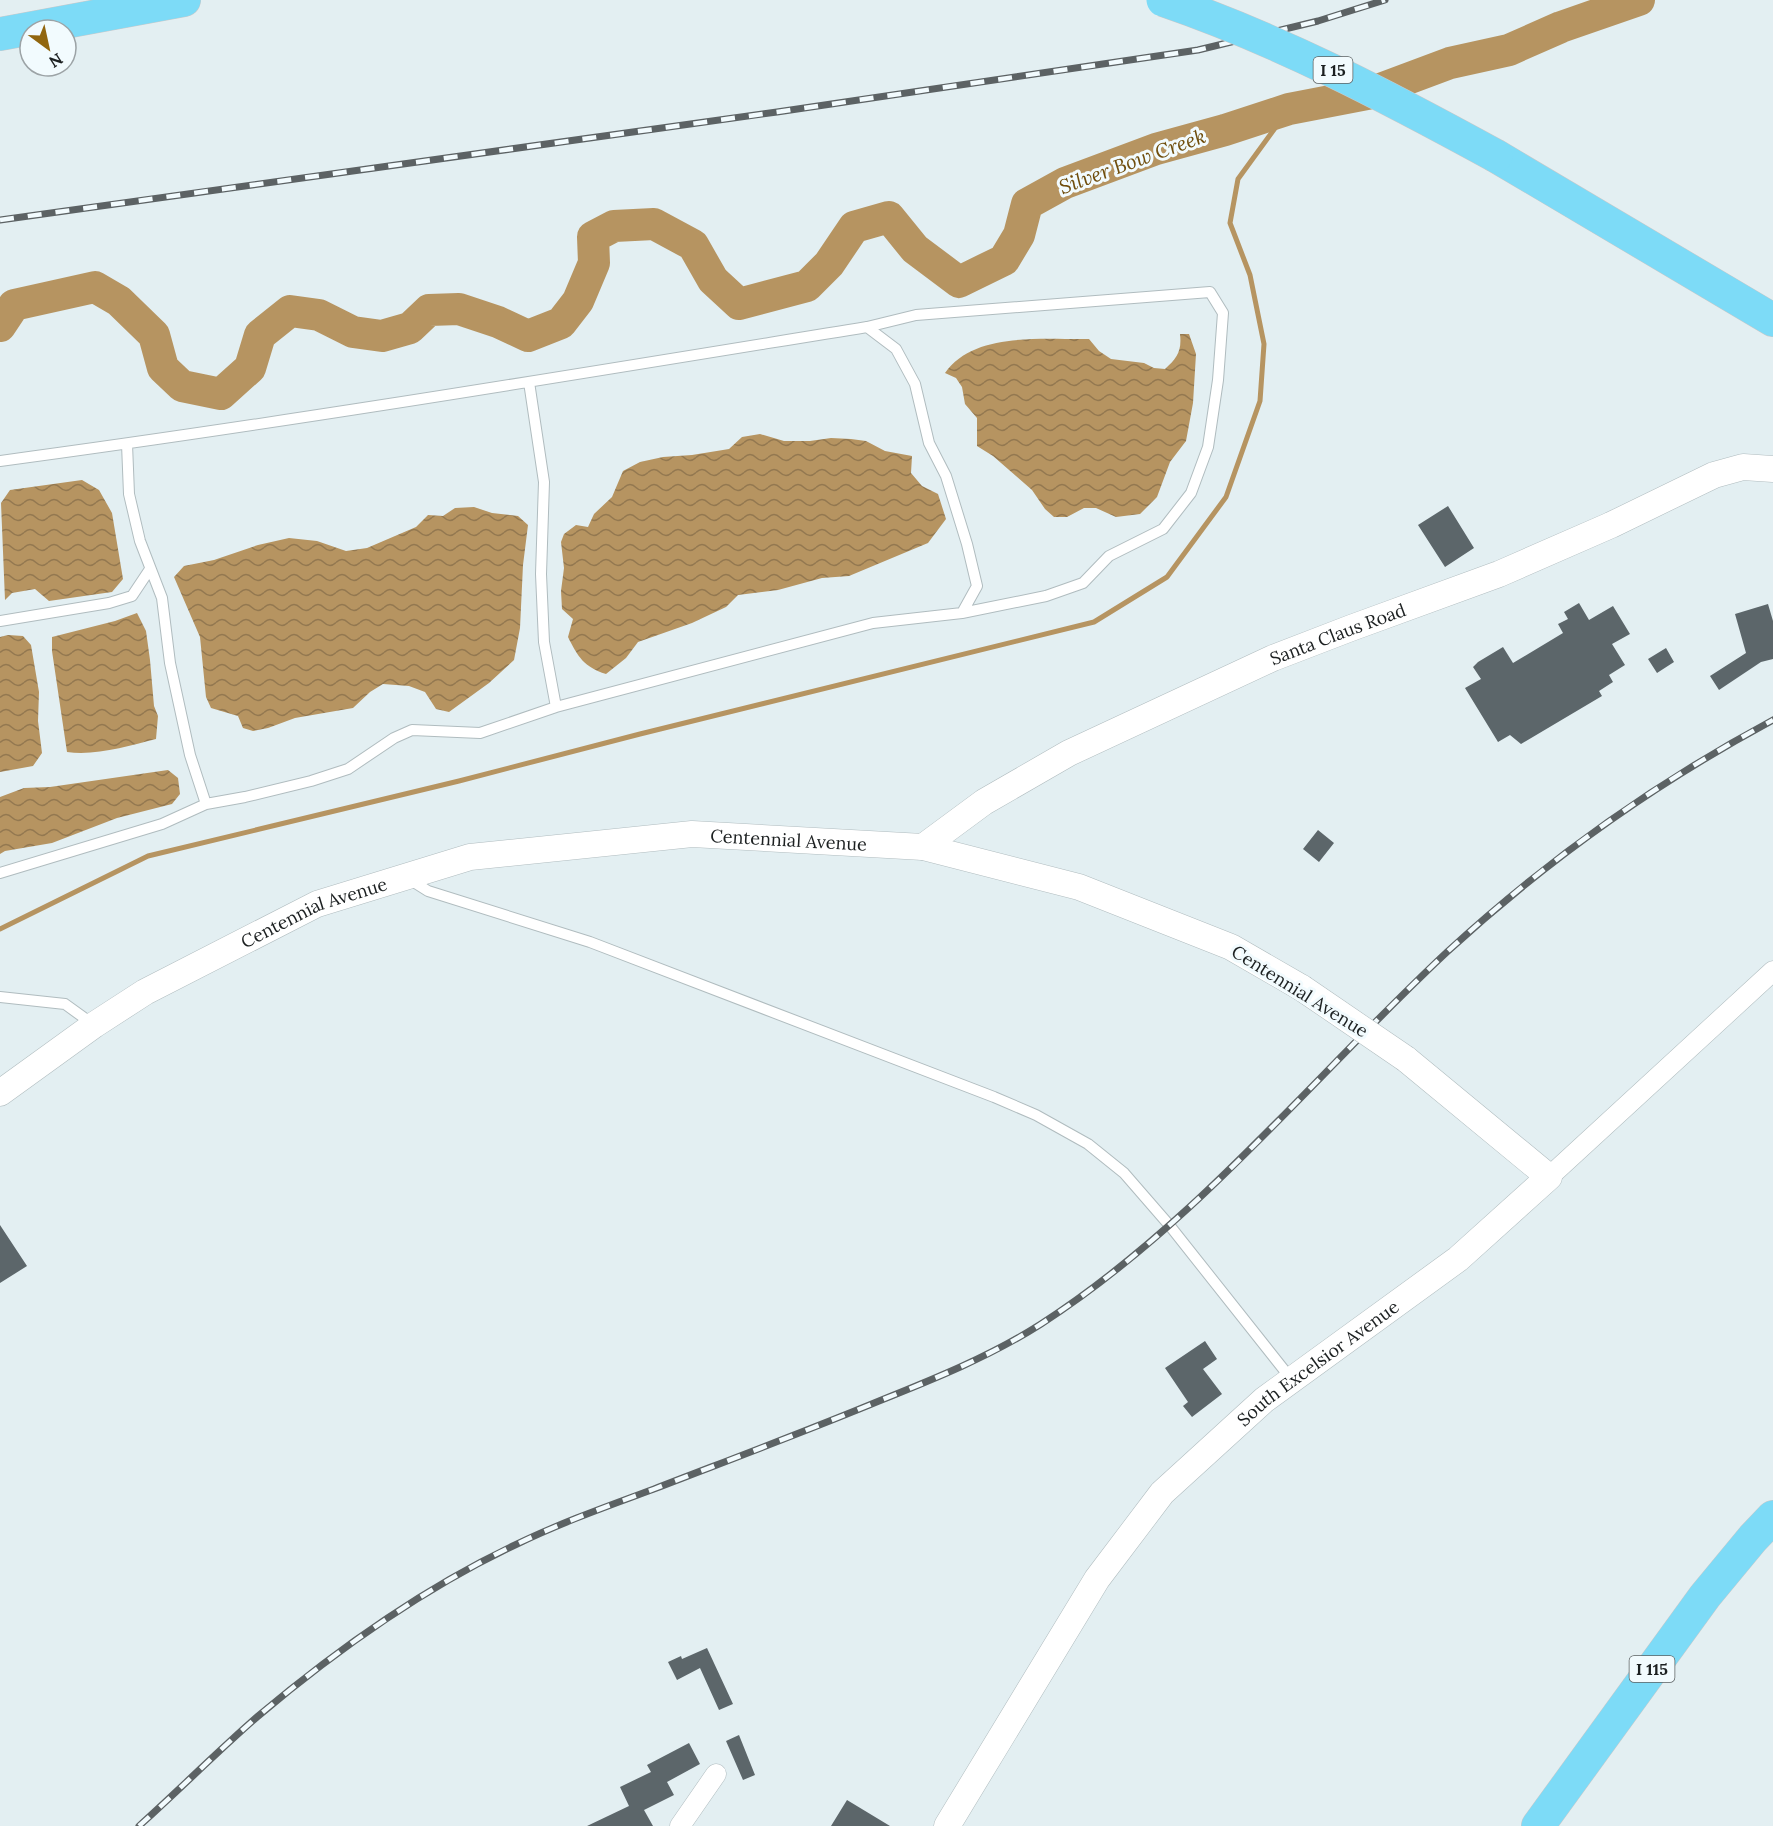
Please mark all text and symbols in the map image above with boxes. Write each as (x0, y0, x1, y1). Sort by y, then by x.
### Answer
north arrow (18, 18, 78, 78)
text: N (46, 49, 67, 72)
road number: I 15 (1314, 57, 1352, 83)
water label: Silver Bow Creek (1055, 123, 1209, 199)
street label: Santa Claus Road (1266, 597, 1409, 670)
street label: Centennial Avenue (710, 824, 868, 855)
street label: Centennial Avenue (237, 872, 390, 953)
street label: Centennial Avenue (1227, 940, 1373, 1042)
street label: South Excelsior Avenue (1232, 1294, 1403, 1431)
road number: I 115 (1630, 1656, 1674, 1682)

